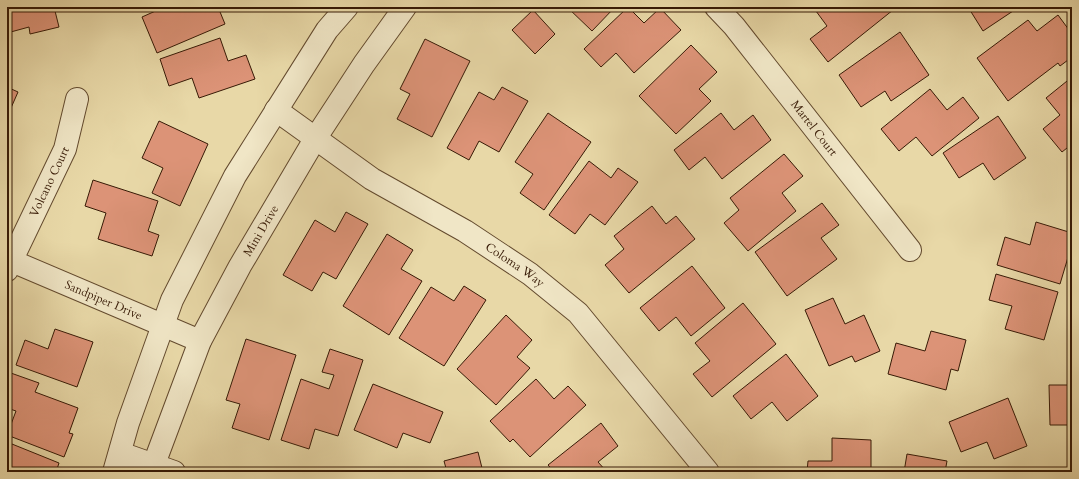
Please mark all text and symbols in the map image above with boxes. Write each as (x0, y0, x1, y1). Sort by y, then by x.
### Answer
street label: Martel Court (787, 97, 841, 159)
street label: Volcano Court (26, 144, 73, 219)
street label: Mini Drive (239, 202, 282, 259)
street label: Coloma Way (482, 239, 548, 291)
street label: Sandpiper Drive (62, 277, 145, 324)

